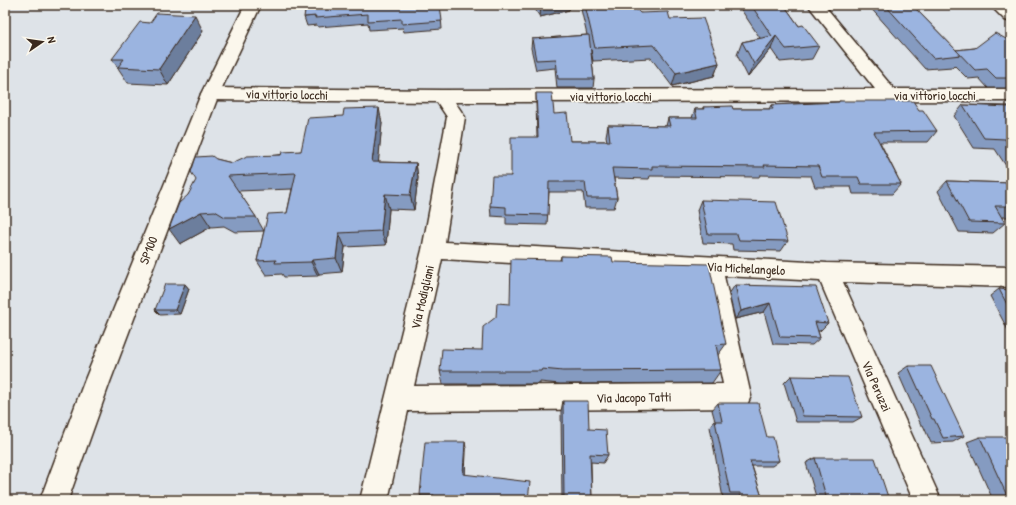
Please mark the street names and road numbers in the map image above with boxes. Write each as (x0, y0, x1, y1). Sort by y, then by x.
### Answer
street label: via vittorio locchi (246, 84, 328, 104)
street label: via vittorio locchi (894, 86, 976, 104)
street label: via vittorio locchi (570, 87, 652, 105)
street label: SP100 (134, 233, 162, 267)
street label: Via Michelangelo (706, 257, 786, 279)
street label: Via Modigliani (406, 263, 438, 331)
street label: Via Peruzzi (858, 358, 896, 414)
street label: Via Jacopo Tatti (596, 387, 672, 407)

